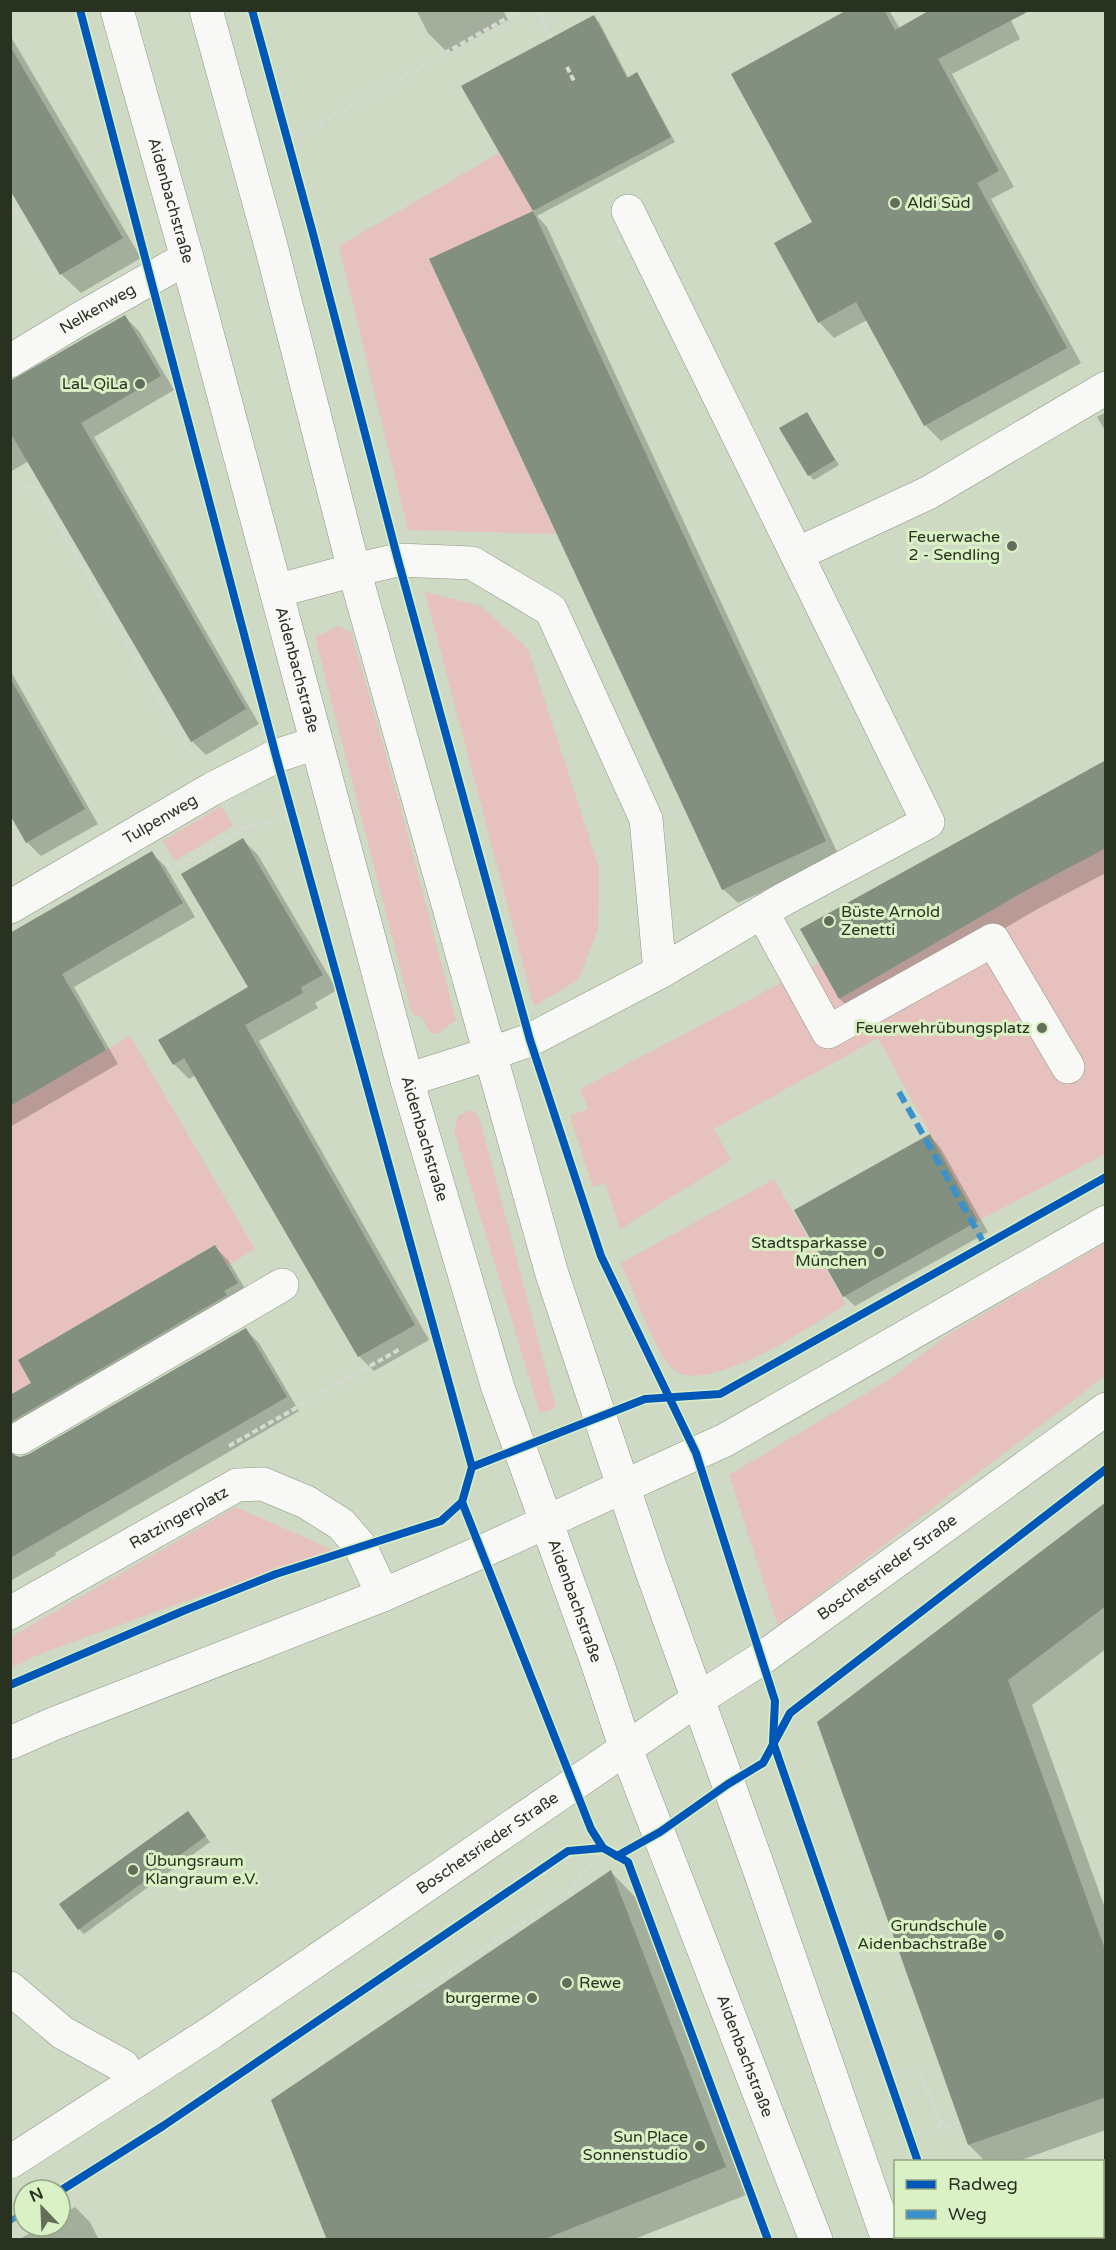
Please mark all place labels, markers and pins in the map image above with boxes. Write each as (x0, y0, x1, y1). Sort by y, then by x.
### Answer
place label: Aldi Süd (907, 193, 971, 213)
marker: Aldi Süd (888, 196, 902, 210)
place label: LaL QiLa (62, 374, 128, 394)
marker: LaL QiLa (133, 377, 147, 391)
place label: Feuerwache 2 - Sendling (908, 527, 1000, 565)
marker: Feuerwache 2 - Sendling (1005, 539, 1019, 553)
place label: Büste Arnold Zenetti (841, 902, 940, 940)
marker: Büste Arnold Zenetti (822, 914, 836, 928)
place label: Feuerwehrübungsplatz (855, 1018, 1030, 1038)
marker: Feuerwehrübungsplatz (1035, 1021, 1049, 1035)
place label: Stadtsparkasse München (751, 1233, 867, 1271)
marker: Stadtsparkasse München (872, 1245, 886, 1259)
place label: Übungsraum Klangraum e.V. (145, 1851, 259, 1889)
marker: Übungsraum Klangraum e.V. (126, 1863, 140, 1877)
place label: Grundschule Aidenbachstraße (857, 1916, 987, 1954)
marker: Grundschule Aidenbachstraße (992, 1928, 1006, 1942)
place label: Rewe (579, 1973, 621, 1993)
marker: Rewe (560, 1976, 574, 1990)
place label: burgerme (445, 1988, 520, 2008)
marker: burgerme (525, 1991, 539, 2005)
place label: Sun Place Sonnenstudio (583, 2127, 688, 2165)
marker: Sun Place Sonnenstudio (693, 2139, 707, 2153)

